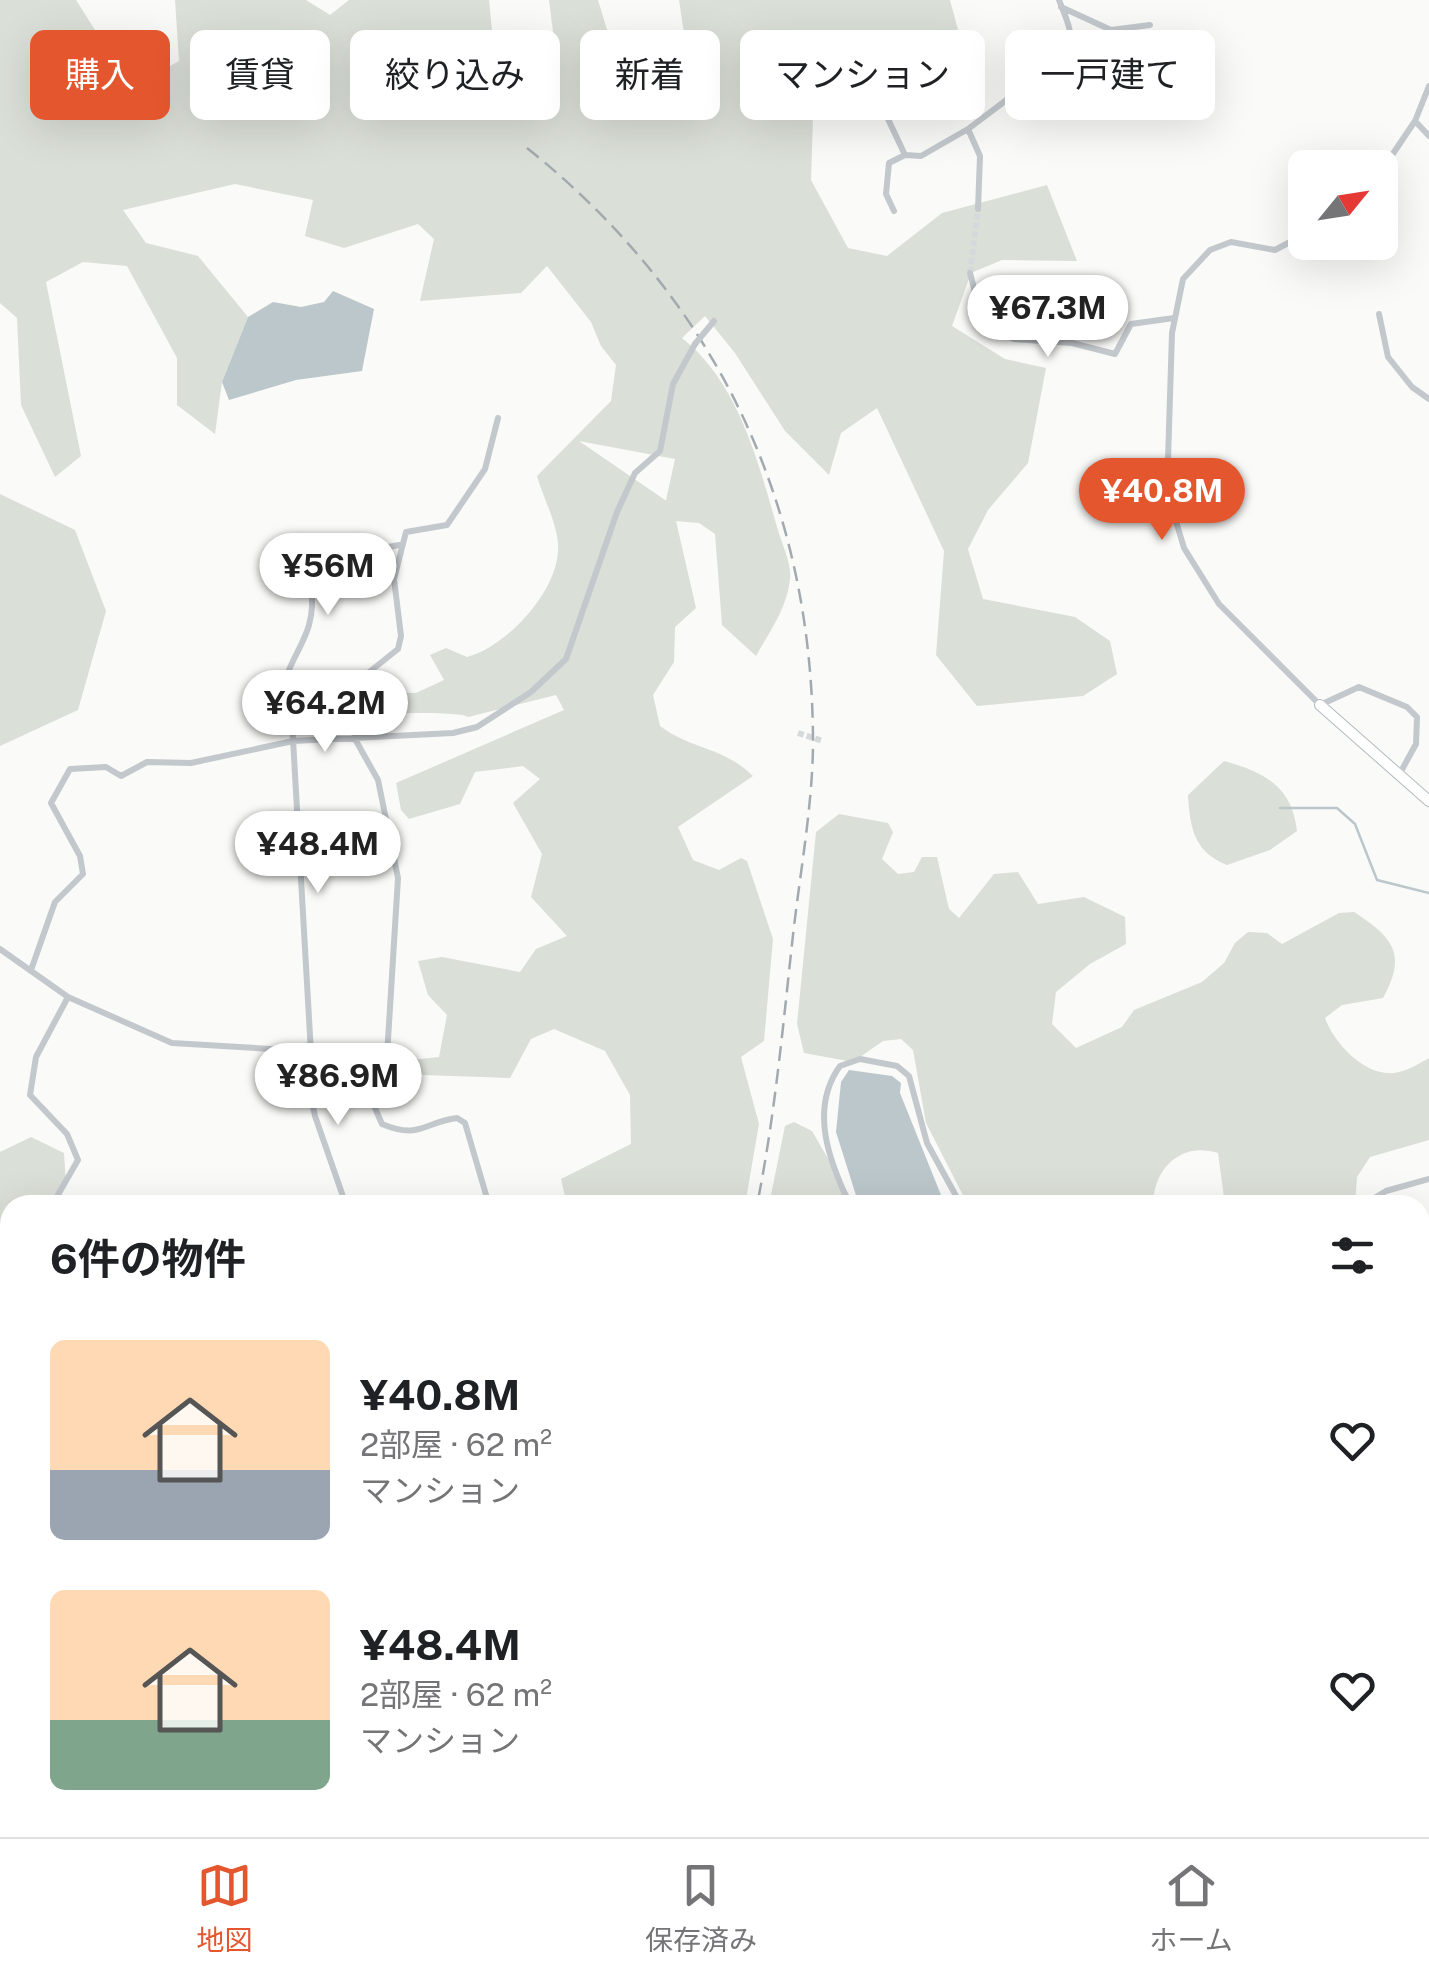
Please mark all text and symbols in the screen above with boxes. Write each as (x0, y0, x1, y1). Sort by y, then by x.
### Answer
chip: 購入 (30, 30, 170, 120)
chip: 賃貸 (190, 30, 330, 120)
chip: 絞り込み (350, 30, 560, 120)
chip: 新着 (580, 30, 720, 120)
chip: マンション (740, 30, 985, 120)
chip: 一戸建て (1005, 30, 1215, 120)
north arrow (1288, 150, 1398, 260)
map controls (1288, 150, 1398, 260)
pin: ¥67.3M (967, 275, 1129, 360)
text: ¥67.3M (989, 289, 1107, 326)
pin: ¥40.8M (1081, 458, 1243, 543)
text: ¥40.8M (1101, 472, 1223, 509)
pin: ¥56M (269, 533, 387, 618)
text: ¥56M (281, 547, 375, 584)
pin: ¥64.2M (244, 670, 406, 755)
text: ¥64.2M (264, 684, 386, 721)
pin: ¥48.4M (237, 811, 399, 896)
text: ¥48.4M (257, 825, 379, 862)
pin: ¥86.9M (257, 1043, 419, 1128)
text: ¥86.9M (277, 1057, 399, 1094)
icon: filters (1325, 1228, 1380, 1283)
text: 6件の物件 (50, 1234, 246, 1283)
text: ¥40.8M (360, 1370, 520, 1419)
icon: home (130, 1380, 250, 1500)
icon: heart (1325, 1413, 1380, 1468)
text: 2部屋 · 62 m² (360, 1426, 552, 1463)
text: マンション (360, 1472, 520, 1509)
text: ¥48.4M (360, 1620, 521, 1669)
icon: home (130, 1630, 250, 1750)
icon: heart (1325, 1663, 1380, 1718)
text: 2部屋 · 62 m² (360, 1676, 552, 1713)
text: マンション (360, 1722, 520, 1759)
tab: 地図 (196, 1858, 252, 1958)
tab: 保存済み (645, 1858, 757, 1958)
tab: ホーム (1150, 1858, 1233, 1958)

